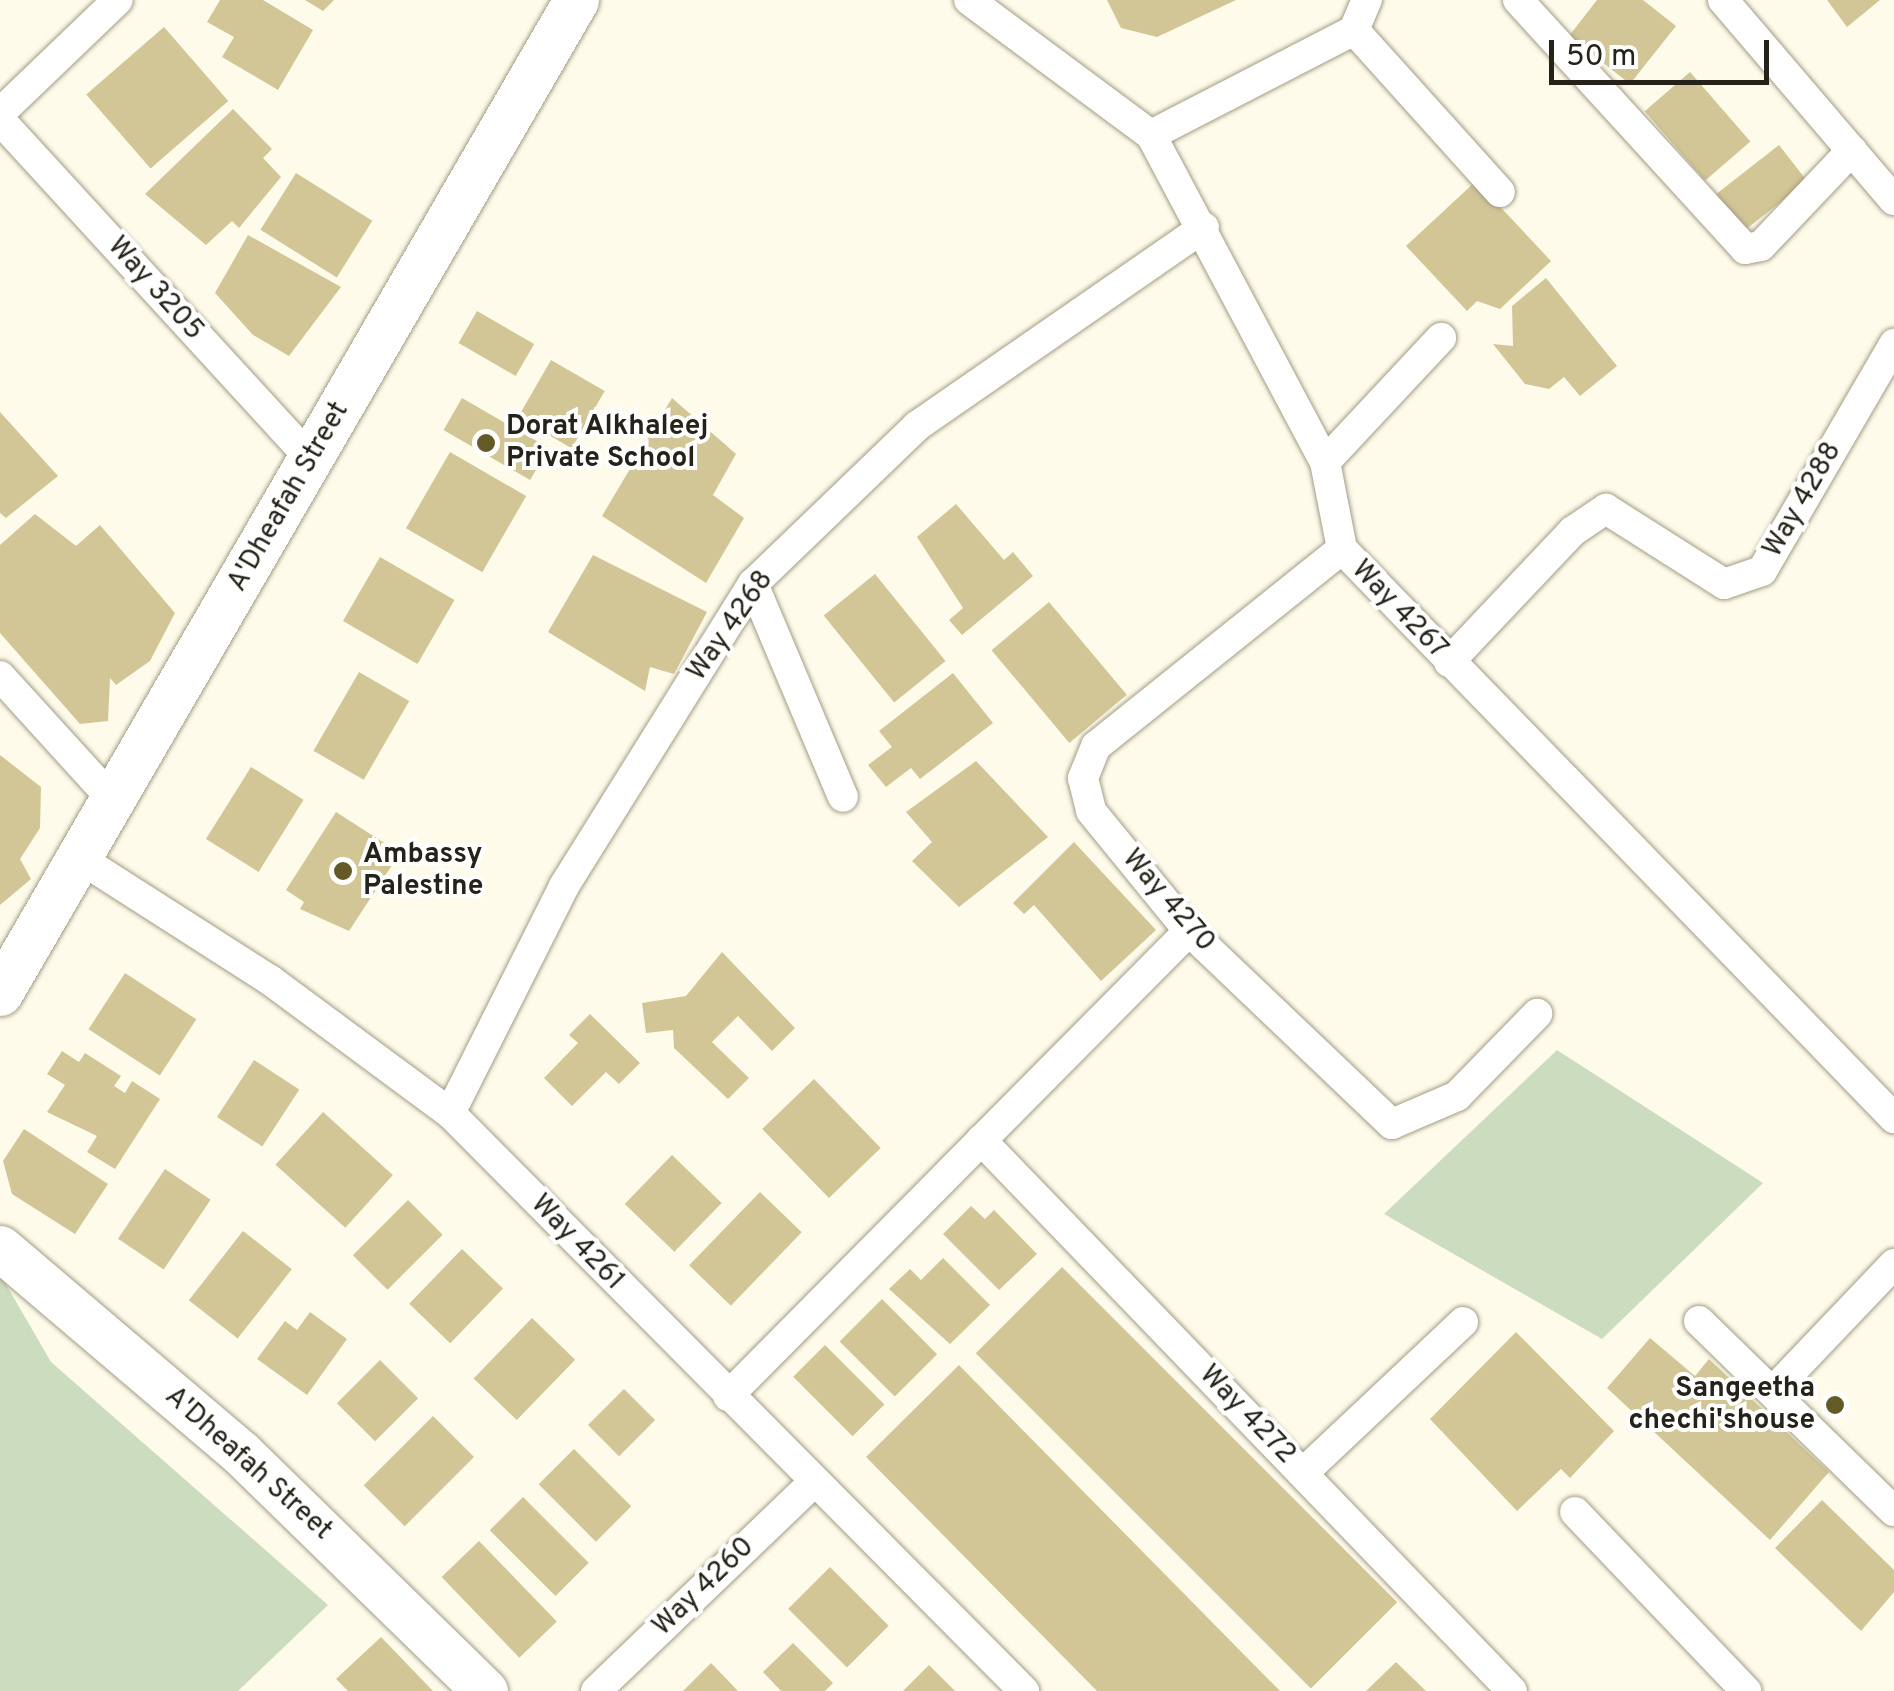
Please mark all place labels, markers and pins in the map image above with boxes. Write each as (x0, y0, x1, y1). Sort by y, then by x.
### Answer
place label: Dorat Alkhaleej Private School (506, 410, 709, 476)
marker: Dorat Alkhaleej Private School (475, 432, 497, 454)
place label: Ambassy Palestine (363, 838, 483, 904)
marker: Ambassy Palestine (332, 860, 354, 882)
place label: Sangeetha chechi'shouse (1628, 1372, 1815, 1438)
marker: Sangeetha chechi'shouse (1824, 1394, 1846, 1416)

